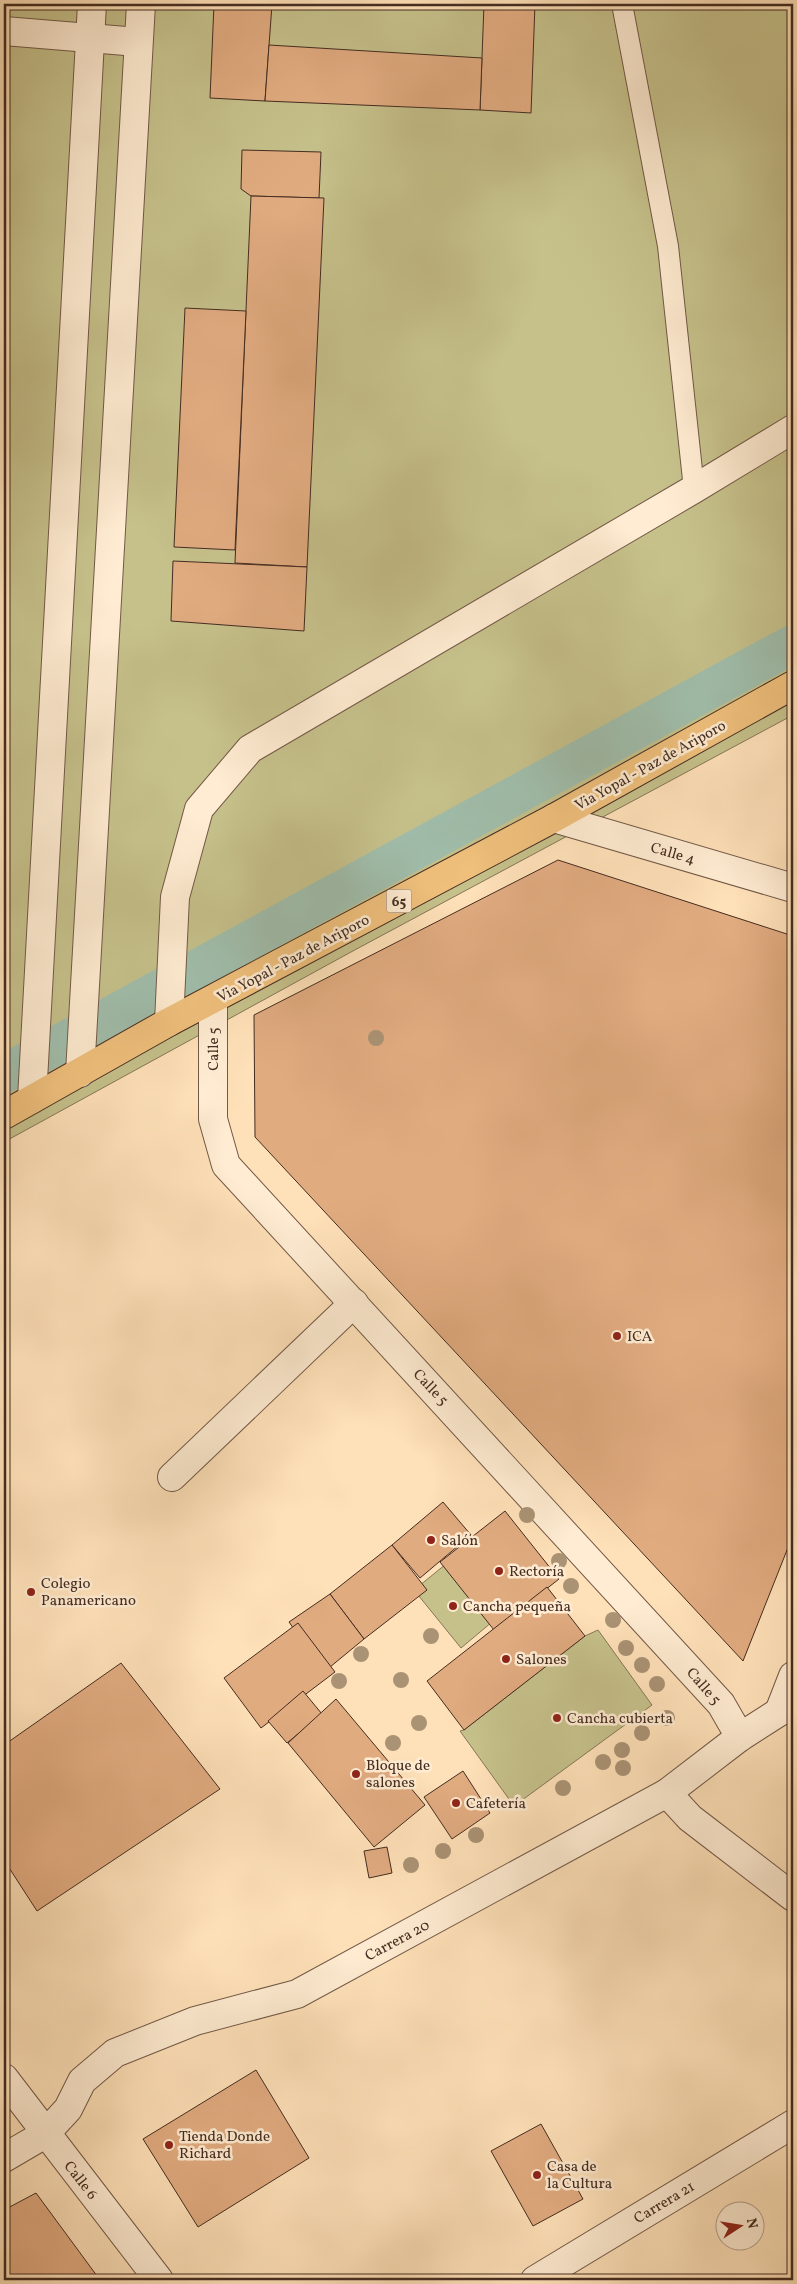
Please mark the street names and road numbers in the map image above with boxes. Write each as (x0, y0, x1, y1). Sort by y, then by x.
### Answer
street label: Via Yopal - Paz de Ariporo (571, 716, 730, 817)
street label: Calle 4 (648, 838, 697, 871)
road number: 65 (386, 889, 412, 912)
street label: Via Yopal - Paz de Ariporo (214, 910, 374, 1008)
street label: Calle 5 (204, 1027, 225, 1071)
street label: Calle 5 (407, 1365, 452, 1411)
street label: Calle 5 (681, 1664, 725, 1710)
street label: Carrera 20 (362, 1915, 434, 1967)
street label: Calle 6 (58, 2157, 102, 2205)
street label: Carrera 21 (630, 2177, 699, 2230)

